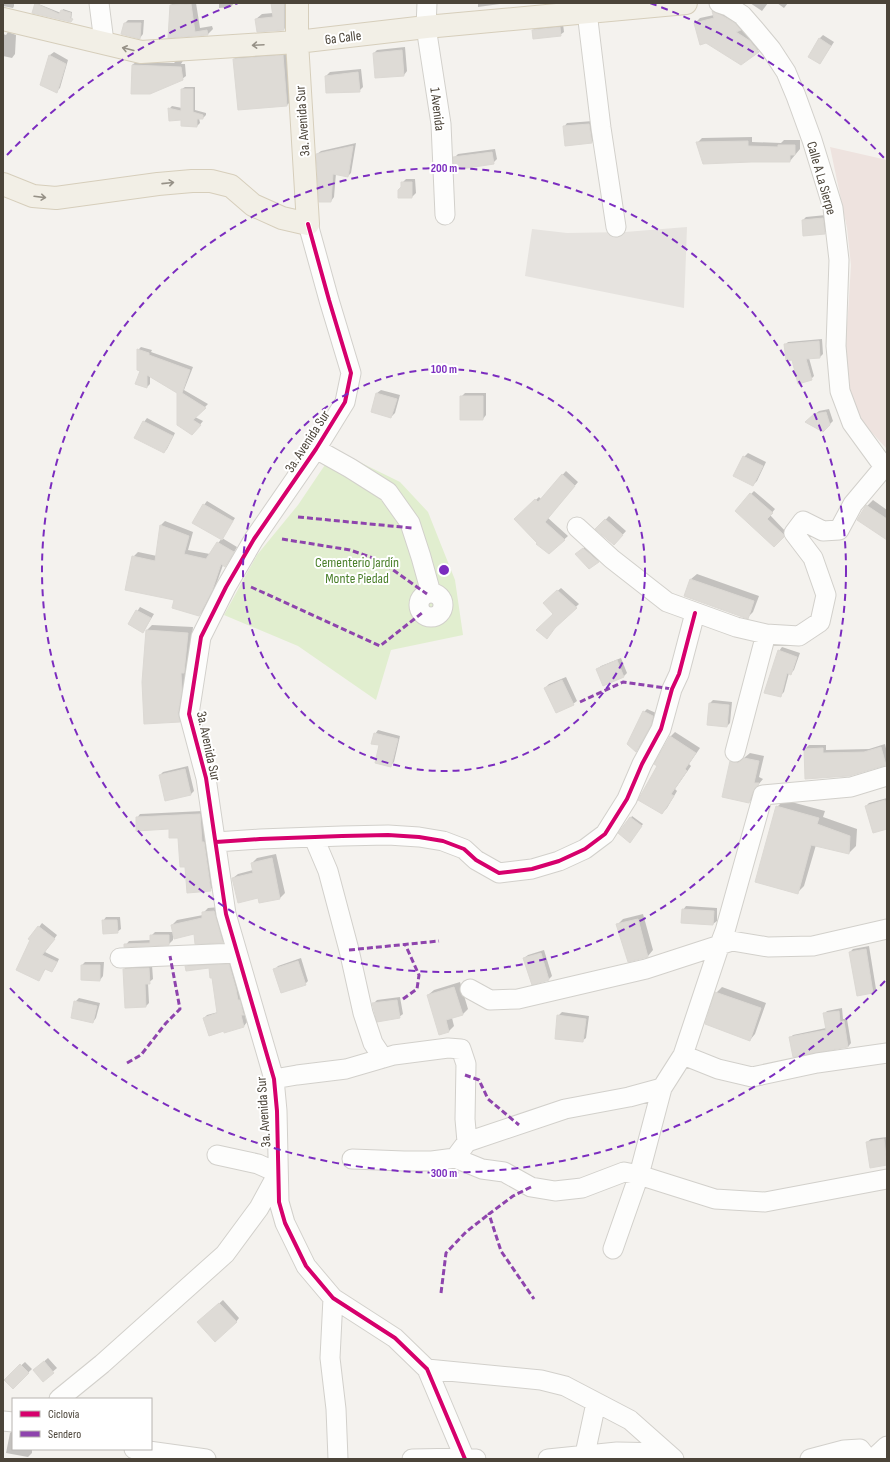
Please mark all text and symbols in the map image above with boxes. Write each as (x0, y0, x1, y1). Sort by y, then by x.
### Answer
street label: 6a Calle (324, 27, 362, 48)
one-way arrow (252, 41, 265, 48)
one-way arrow (122, 44, 135, 52)
street label: 3a. Avenida Sur (292, 85, 313, 157)
street label: 1 Avenida (426, 86, 449, 132)
street label: Calle A La Sierpe (803, 139, 840, 217)
text: 200 m (431, 161, 457, 176)
one-way arrow (162, 180, 175, 187)
one-way arrow (33, 193, 46, 200)
text: 100 m (431, 362, 457, 377)
street label: 3a. Avenida Sur (281, 407, 334, 476)
park label: Cementerio Jardín Monte Piedad (315, 554, 399, 587)
centre of rings (437, 563, 451, 577)
street label: 3a. Avenida Sur (193, 710, 224, 783)
street label: 3a. Avenida Sur (253, 1076, 274, 1148)
text: 300 m (431, 1166, 457, 1181)
legend (12, 1398, 152, 1450)
text: Ciclovía (48, 1407, 80, 1422)
text: Sendero (48, 1427, 81, 1442)

